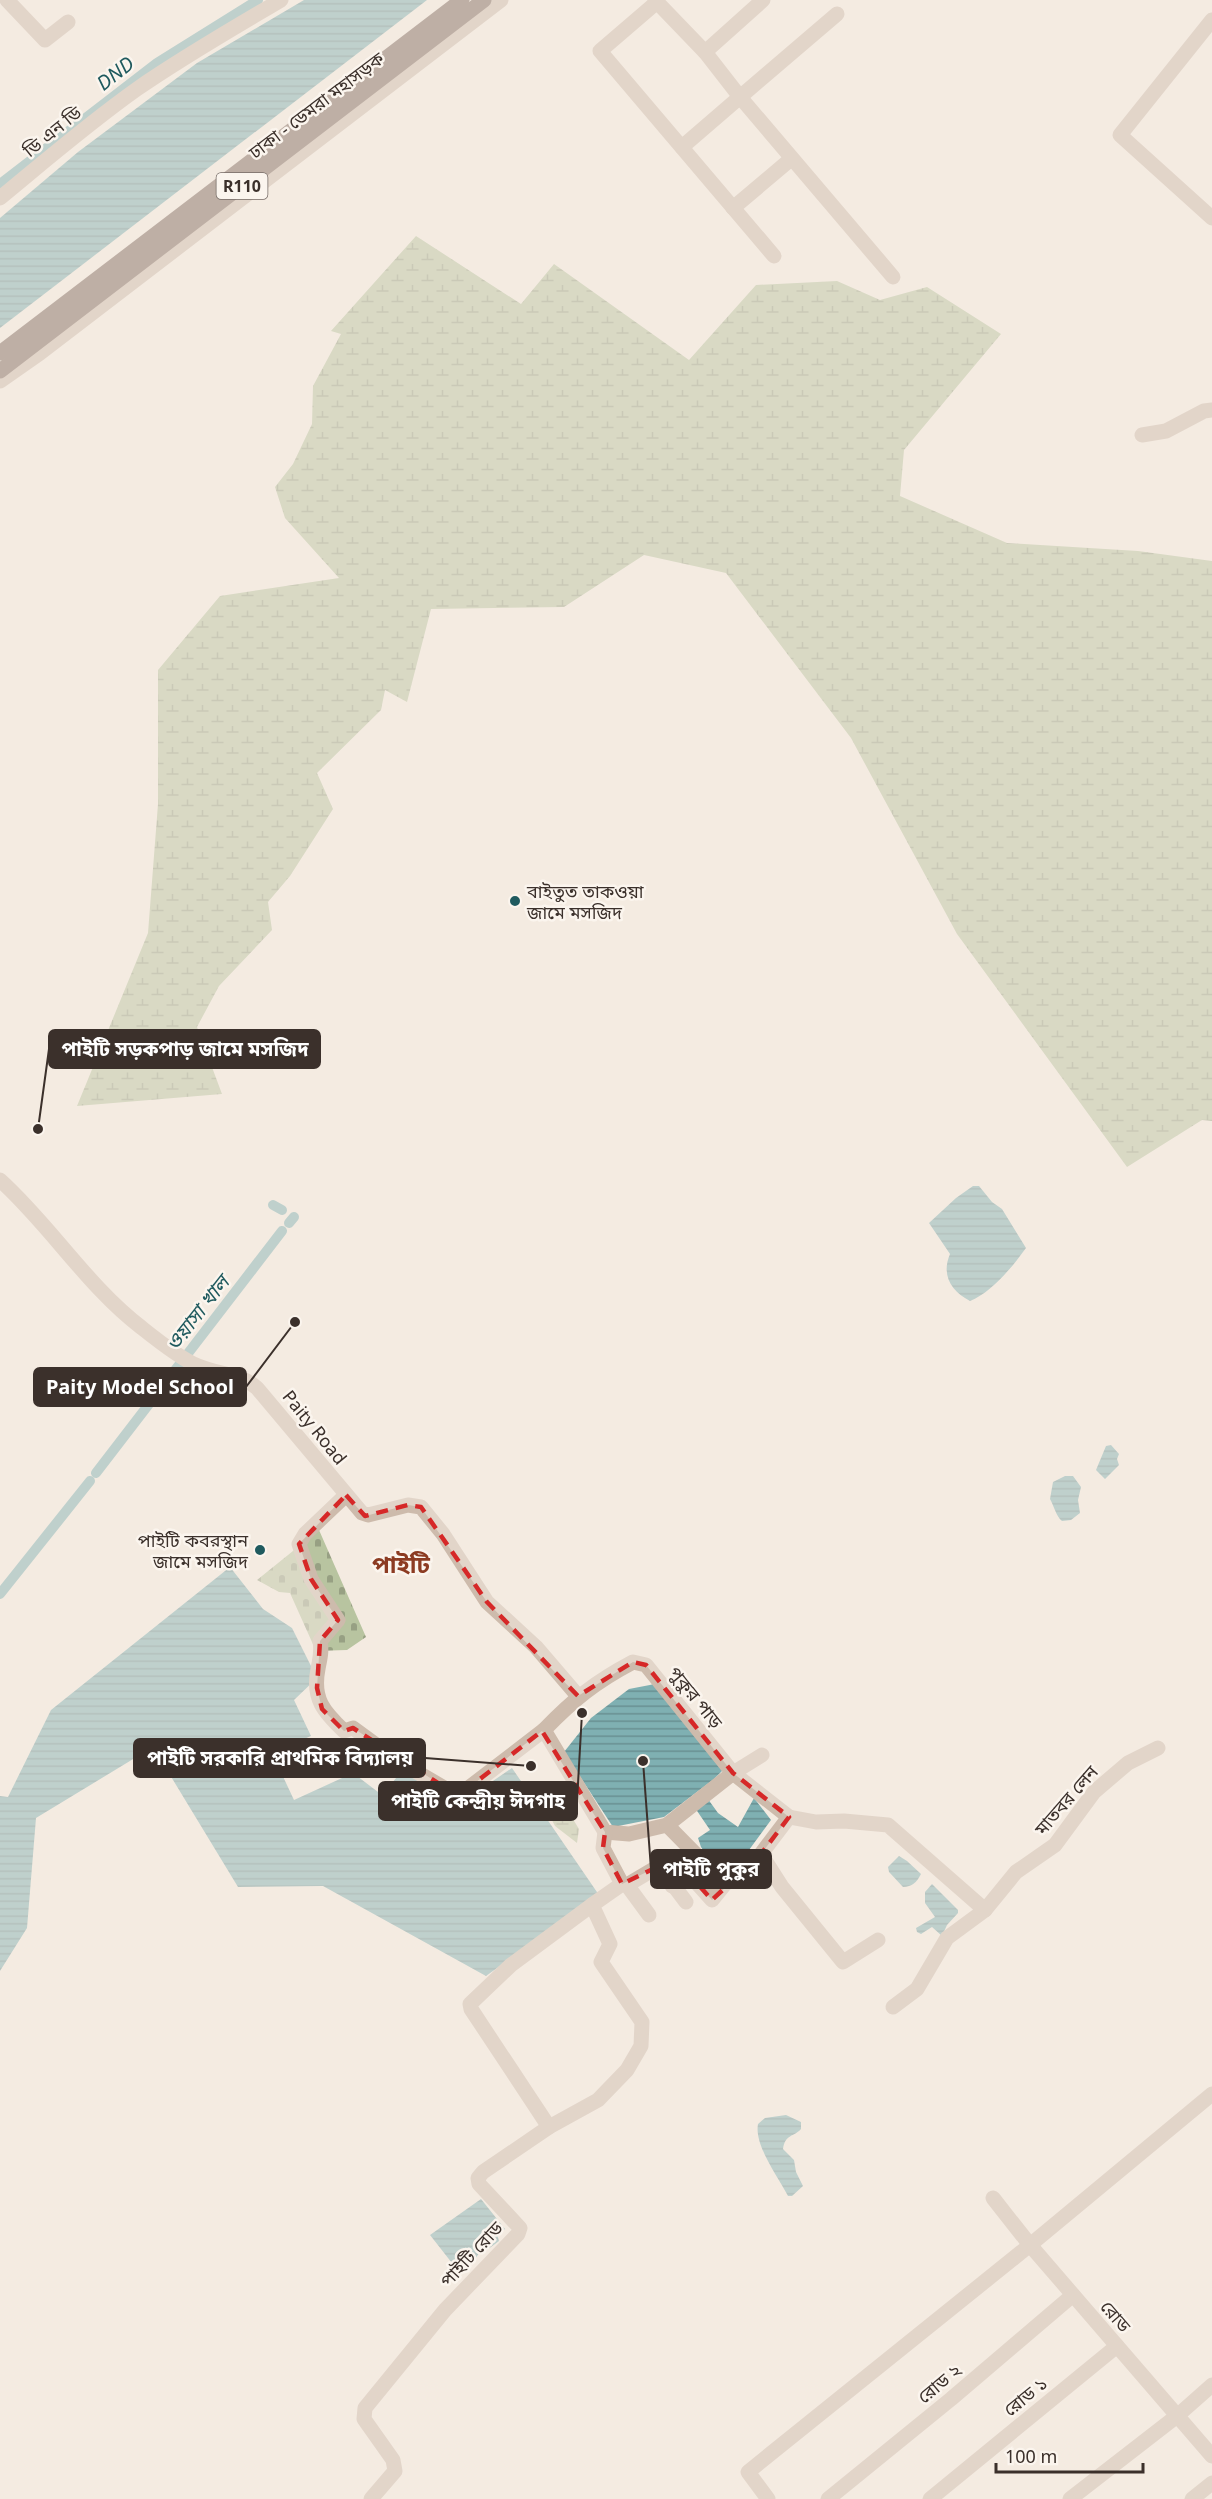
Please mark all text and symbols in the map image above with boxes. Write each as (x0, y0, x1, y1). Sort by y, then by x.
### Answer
street label: ঢাকা - ডেমরা মহাসড়ক (243, 46, 389, 164)
water label: DND (91, 50, 139, 96)
street label: ডি এন ডি (17, 100, 86, 163)
road number: R110 (216, 173, 268, 199)
place label: বাইতুত তাকওয়া জামে মসজিদ (526, 879, 644, 924)
marker: বাইতুত তাকওয়া জামে মসজিদ (508, 894, 522, 908)
callout: পাইটি সড়কপাড় জামে মসজিদ (49, 1030, 320, 1068)
text: পাইটি সড়কপাড় জামে মসজিদ (62, 1035, 309, 1062)
water label: ওয়াসা খাল (159, 1267, 237, 1356)
callout: Paity Model School (34, 1368, 246, 1406)
text: Paity Model School (46, 1373, 234, 1400)
street label: Paity Road (278, 1385, 352, 1469)
place label: পাইটি কবরস্থান জামে মসজিদ (138, 1528, 249, 1573)
marker: পাইটি কবরস্থান জামে মসজিদ (253, 1543, 267, 1557)
district label: পাইটি (372, 1547, 431, 1580)
street label: পুকুর পাড় (664, 1661, 729, 1733)
callout: পাইটি সরকারি প্রাথমিক বিদ্যালয় (134, 1739, 425, 1777)
text: পাইটি সরকারি প্রাথমিক বিদ্যালয় (147, 1744, 414, 1771)
street label: মাতবর লেন (1028, 1759, 1104, 1841)
callout: পাইটি কেন্দ্রীয় ঈদগাহ (379, 1782, 577, 1820)
text: পাইটি কেন্দ্রীয় ঈদগাহ (391, 1787, 566, 1814)
callout: পাইটি পুকুর (651, 1850, 771, 1888)
text: পাইটি পুকুর (663, 1855, 760, 1882)
street label: পাইটি রোড (434, 2216, 508, 2292)
street label: রোড (1096, 2295, 1137, 2337)
street label: রোড ২ (912, 2357, 966, 2408)
street label: রোড ১ (998, 2371, 1052, 2421)
scale bar (996, 2436, 1143, 2474)
text: 100 m (1005, 2444, 1057, 2468)

